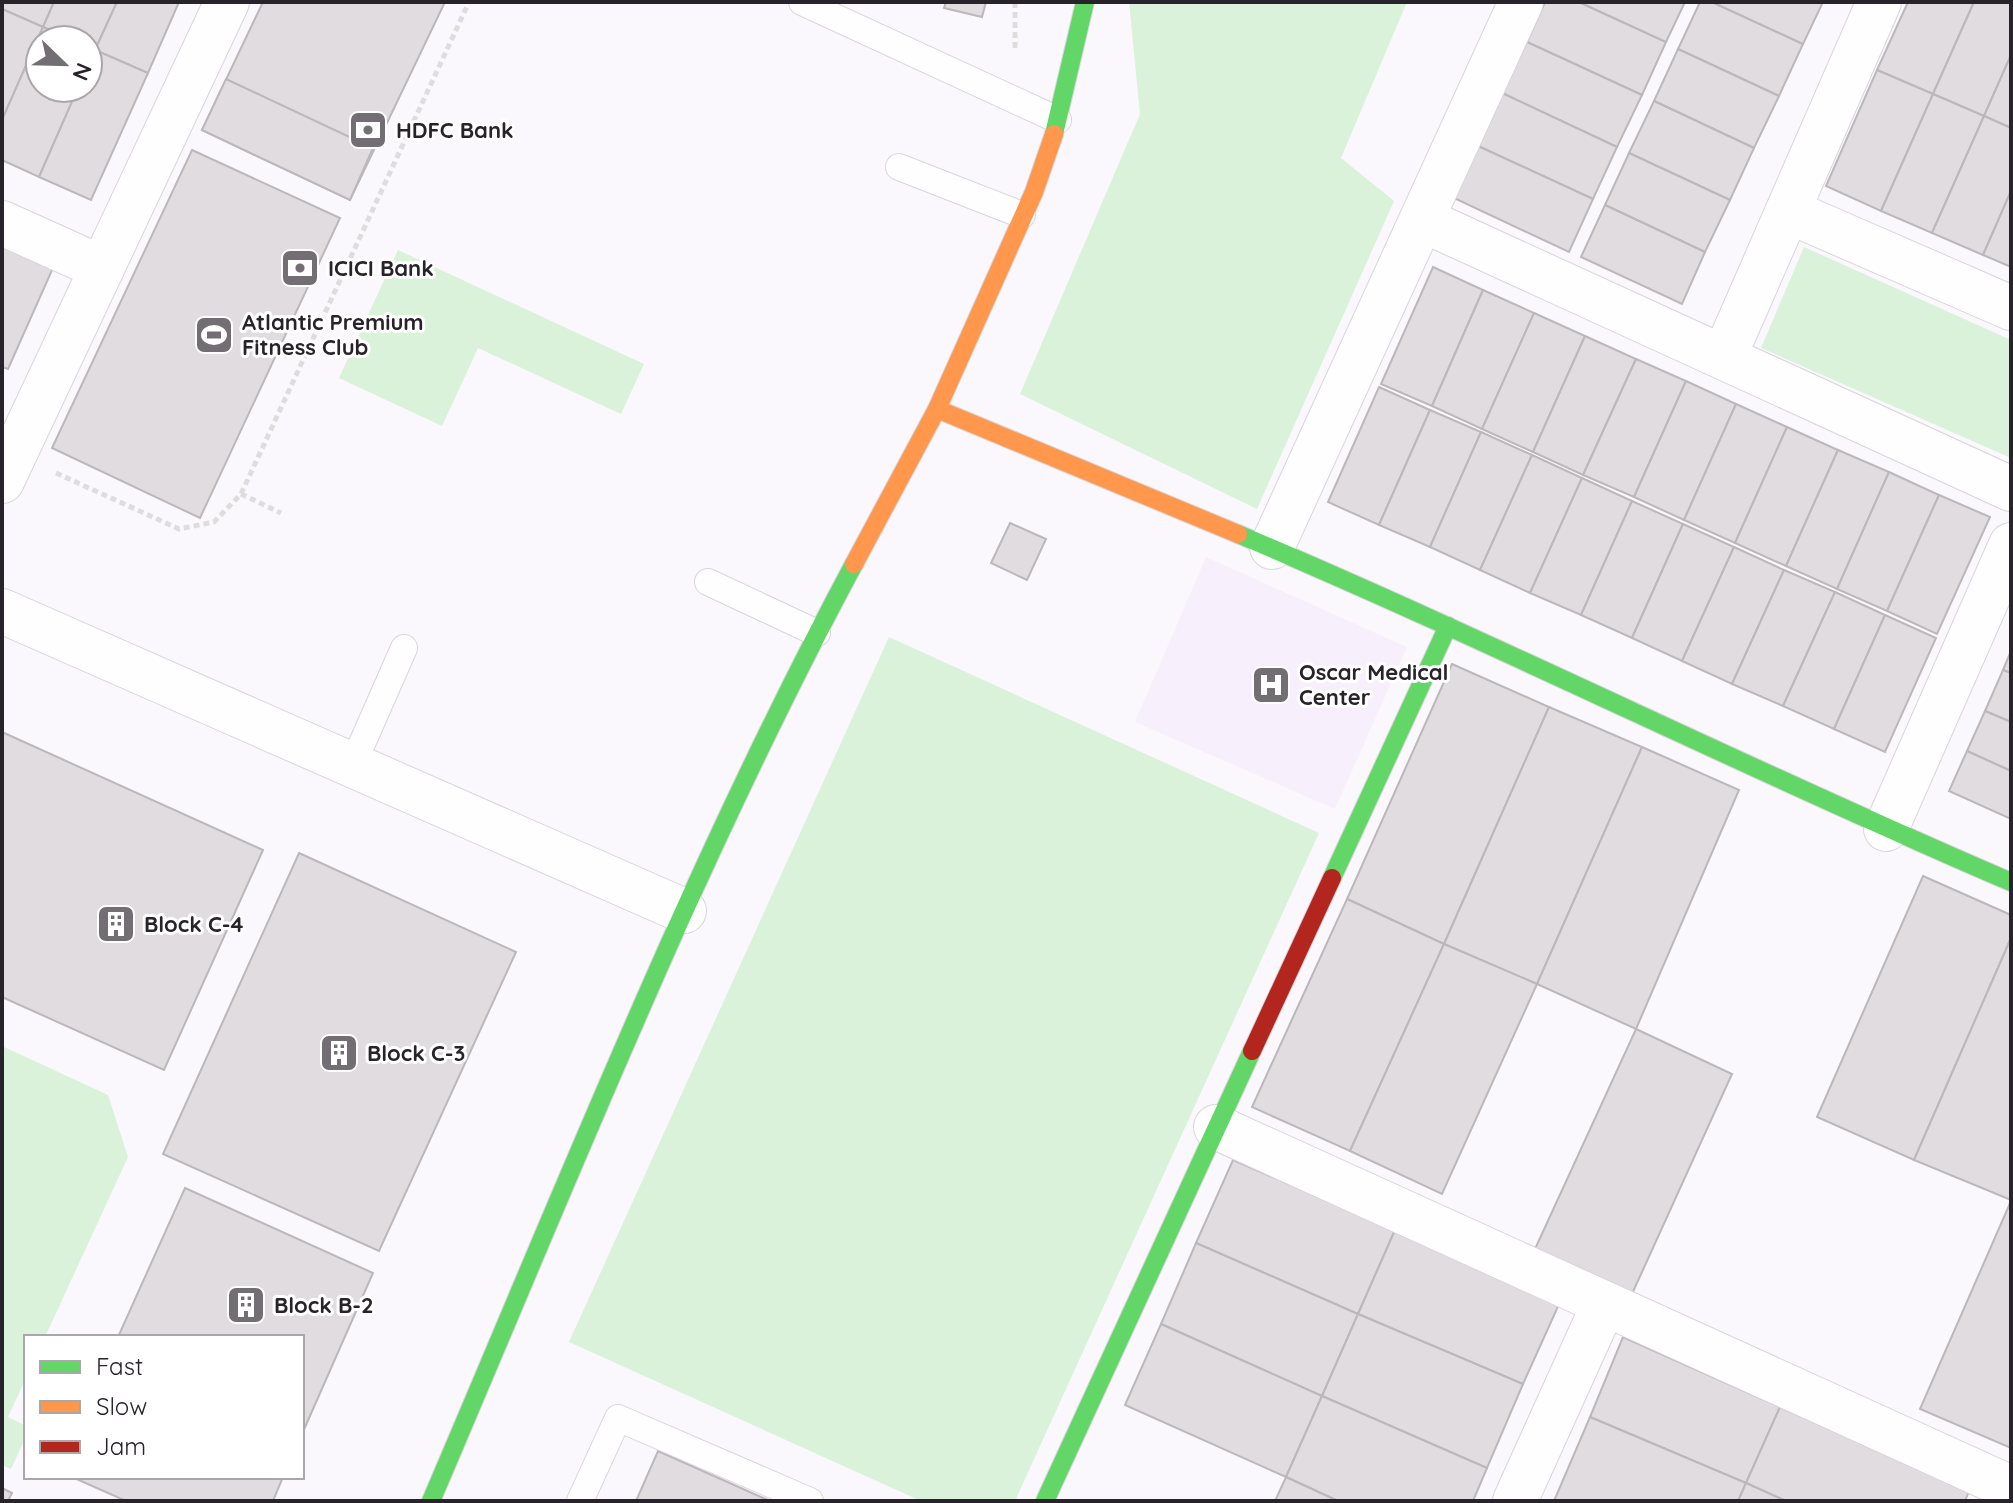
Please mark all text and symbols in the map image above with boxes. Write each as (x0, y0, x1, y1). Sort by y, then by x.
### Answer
north arrow (24, 24, 104, 104)
text: N (66, 59, 98, 85)
bank icon: HDFC Bank (347, 109, 389, 151)
place label: HDFC Bank (396, 116, 514, 144)
bank icon: ICICI Bank (279, 247, 321, 289)
place label: ICICI Bank (328, 254, 434, 282)
place label: Atlantic Premium Fitness Club (242, 308, 424, 361)
sports icon: Atlantic Premium Fitness Club (193, 314, 235, 356)
place label: Oscar Medical Center (1299, 658, 1448, 711)
hospital icon: Oscar Medical Center (1250, 664, 1292, 706)
building icon: Block C-4 (95, 903, 137, 945)
place label: Block C-4 (144, 910, 243, 938)
building icon: Block C-3 (318, 1032, 360, 1074)
place label: Block C-3 (367, 1039, 465, 1067)
building icon: Block B-2 (225, 1284, 267, 1326)
place label: Block B-2 (274, 1291, 374, 1319)
legend (24, 1335, 304, 1479)
text: Fast (96, 1351, 143, 1381)
text: Slow (96, 1391, 147, 1421)
text: Jam (96, 1431, 146, 1461)

